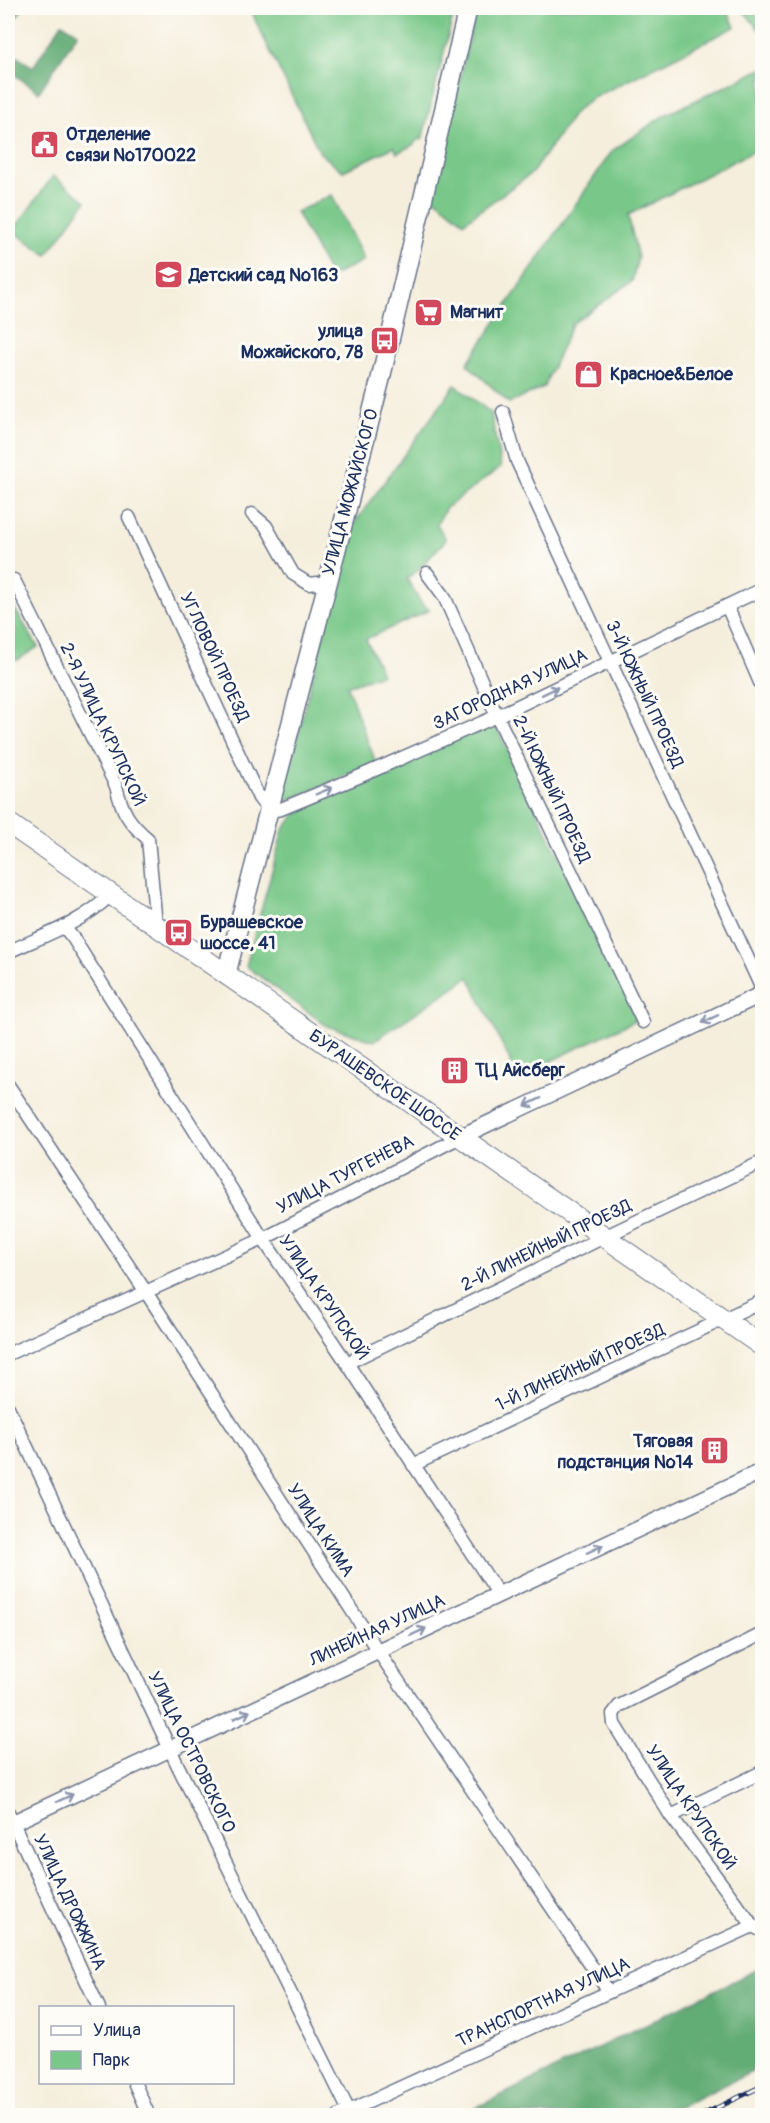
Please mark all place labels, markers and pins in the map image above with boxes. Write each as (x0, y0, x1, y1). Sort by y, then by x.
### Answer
place label: Отделение связи №170022 (65, 123, 196, 167)
public building icon: Отделение связи №170022 (29, 128, 61, 160)
school or university icon: Детский сад №163 (152, 259, 184, 291)
place label: Детский сад №163 (188, 264, 338, 287)
supermarket icon: Магнит (413, 296, 445, 328)
place label: Магнит (450, 301, 504, 324)
place label: улица Можайского, 78 (241, 320, 364, 364)
bus stop icon: улица Можайского, 78 (368, 325, 400, 357)
shop icon: Красное&Белое (573, 358, 605, 390)
place label: Красное&Белое (610, 363, 734, 386)
place label: Бурашевское шоссе, 41 (200, 911, 304, 955)
bus stop icon: Бурашевское шоссе, 41 (163, 916, 195, 948)
building icon: ТЦ Айсберг (438, 1054, 470, 1086)
place label: ТЦ Айсберг (474, 1059, 566, 1082)
place label: Тяговая подстанция №14 (557, 1430, 694, 1474)
building icon: Тяговая подстанция №14 (698, 1435, 730, 1467)

